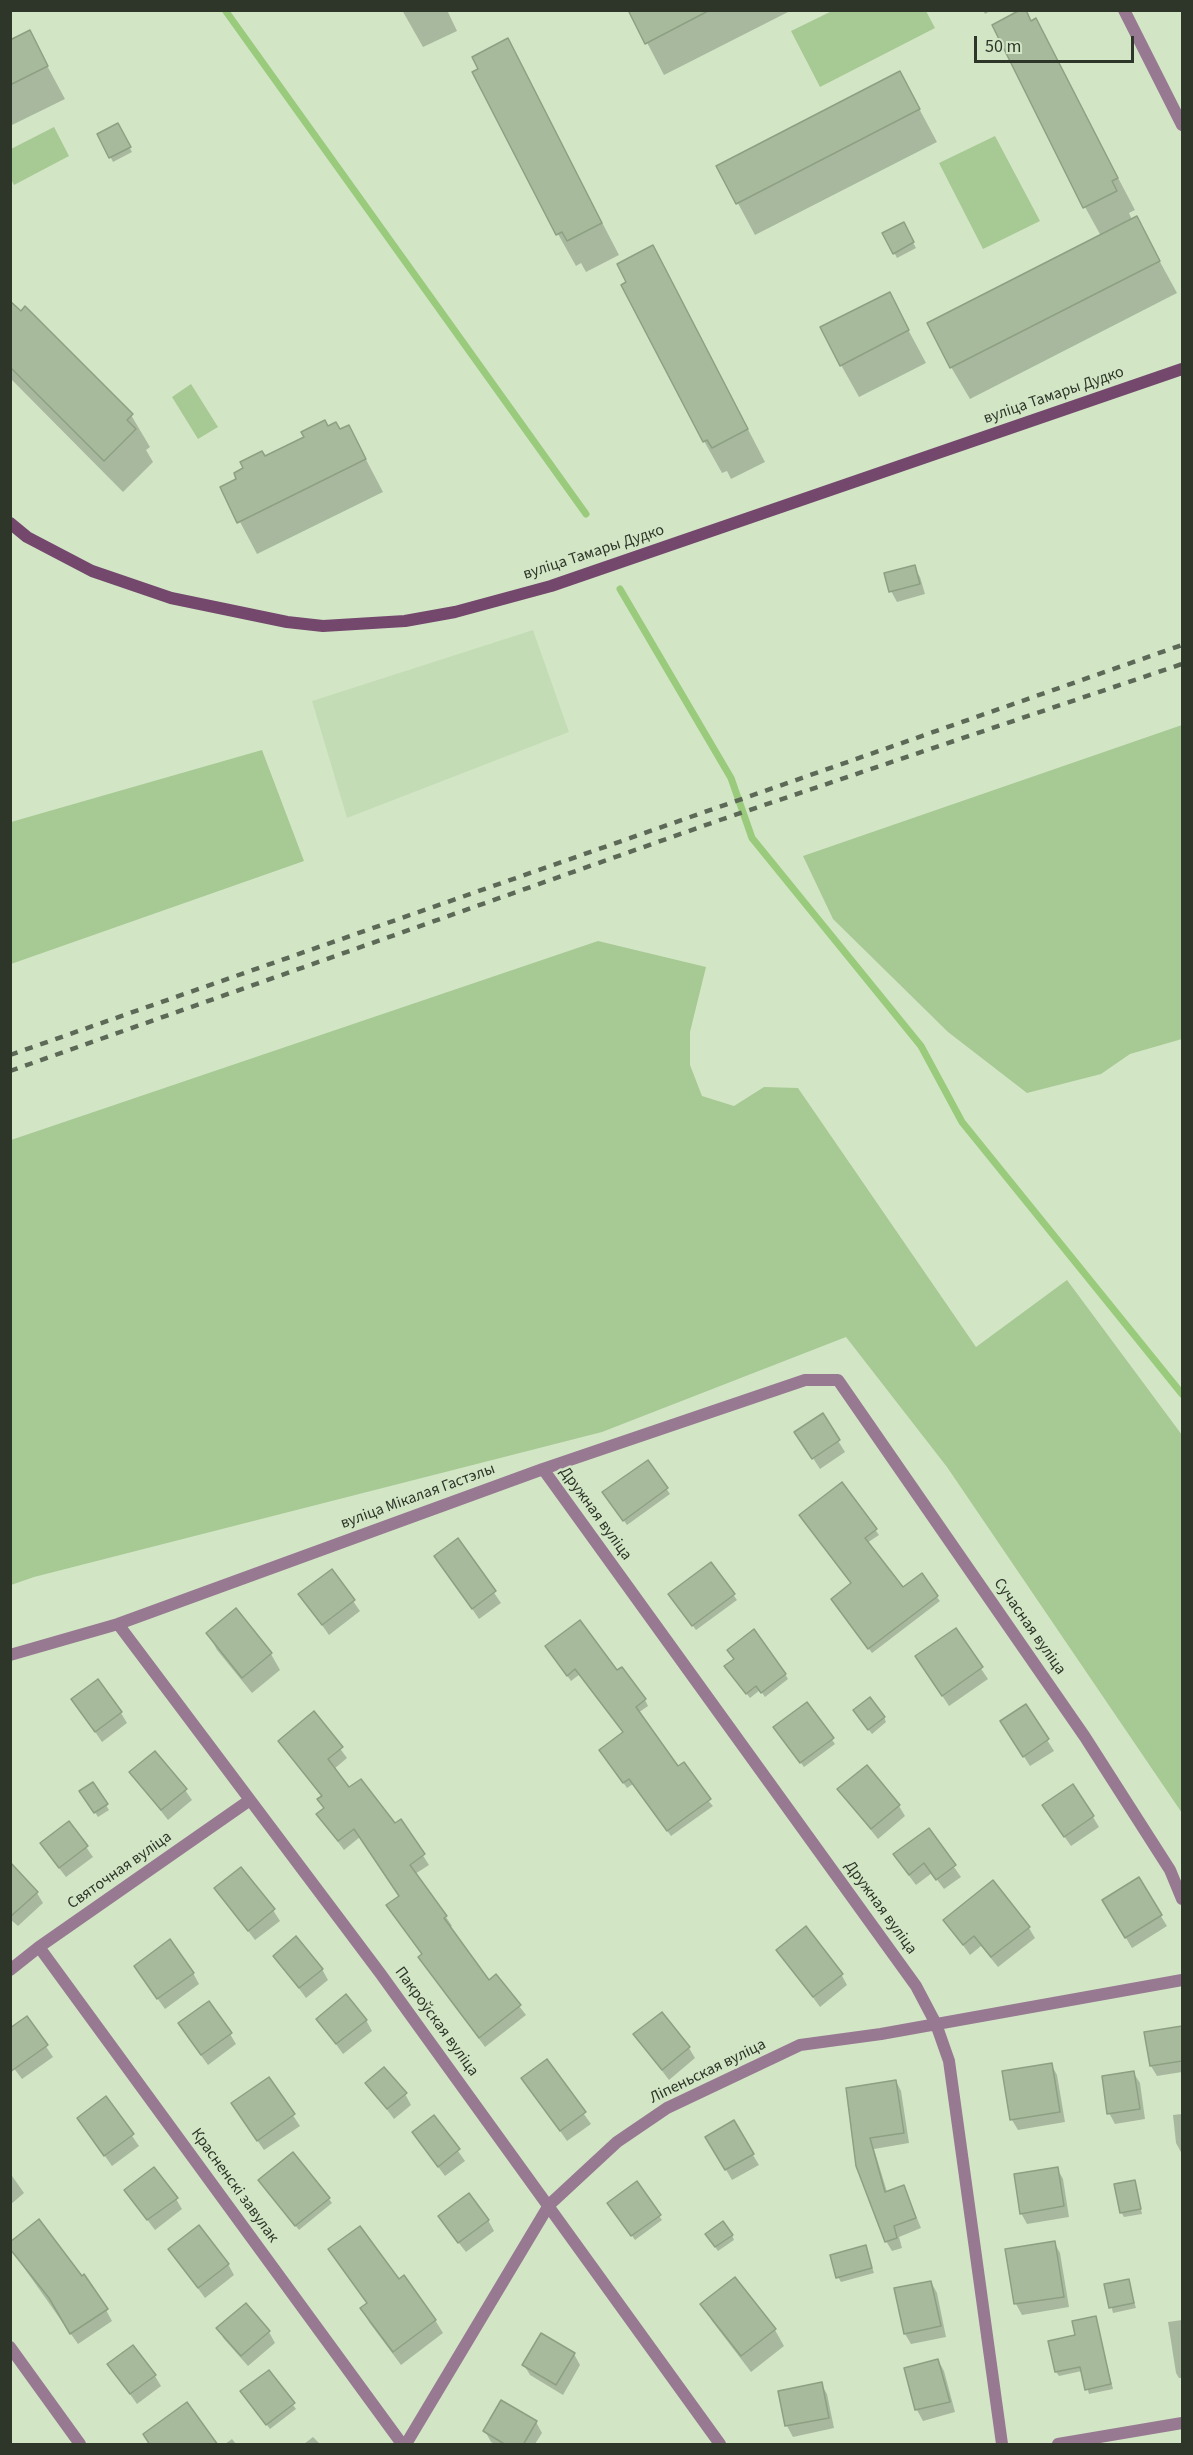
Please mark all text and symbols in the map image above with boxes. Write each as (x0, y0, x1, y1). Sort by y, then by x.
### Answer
scale bar (977, 24, 1138, 62)
text: 50 m (985, 34, 1021, 59)
street label: вуліца Тамары Дудко (981, 363, 1127, 429)
street label: вуліца Тамары Дудко (521, 521, 667, 585)
street label: вуліца Мікалая Гастэлы (338, 1460, 498, 1534)
street label: Дружная вуліца (555, 1463, 635, 1565)
street label: Сучасная вуліца (989, 1575, 1069, 1679)
street label: Святочная вуліца (64, 1828, 176, 1914)
street label: Дружная вуліца (840, 1857, 920, 1959)
street label: Пакроўская вуліца (390, 1963, 482, 2081)
street label: Ліпеньская вуліца (647, 2036, 769, 2108)
street label: Красненскі завулак (186, 2125, 282, 2247)

